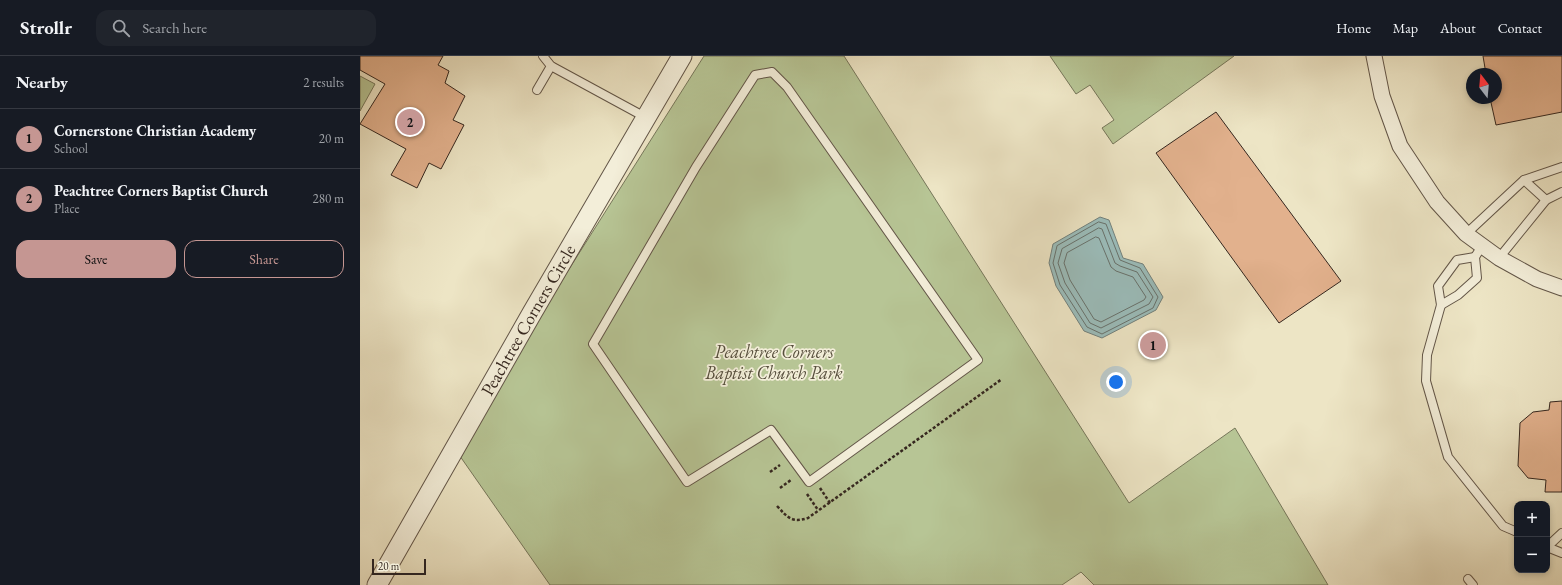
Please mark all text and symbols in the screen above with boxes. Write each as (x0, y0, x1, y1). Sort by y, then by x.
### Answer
search box (96, 10, 376, 46)
text: Strollr (20, 15, 72, 40)
icon: search (110, 17, 132, 39)
text: Search here (142, 18, 207, 37)
text: Home (1336, 19, 1371, 37)
text: Map (1393, 19, 1418, 37)
text: About (1440, 19, 1476, 37)
text: Contact (1498, 19, 1542, 37)
north arrow (1466, 68, 1502, 104)
text: Nearby (16, 71, 68, 93)
text: 2 results (303, 74, 344, 91)
pin: 2 (397, 107, 423, 137)
text: Cornerstone Christian Academy (54, 121, 256, 140)
text: 1 (26, 130, 32, 147)
text: 20 m (319, 130, 344, 147)
text: School (54, 140, 88, 157)
text: Peachtree Corners Baptist Church (54, 181, 268, 200)
text: 2 (26, 190, 32, 207)
text: 280 m (313, 190, 344, 207)
text: Place (54, 200, 80, 217)
button: Save (16, 240, 176, 278)
button: Share (184, 240, 344, 278)
street label: Peachtree Corners Circle (475, 240, 580, 400)
pin: 1 (1140, 330, 1166, 360)
park label: Peachtree Corners Baptist Church Park (704, 340, 843, 385)
your location (1106, 372, 1126, 392)
map controls (1514, 501, 1550, 573)
button: + (1514, 501, 1550, 537)
button: − (1514, 537, 1550, 573)
scale bar (372, 557, 426, 576)
text: 20 m (378, 559, 399, 573)

